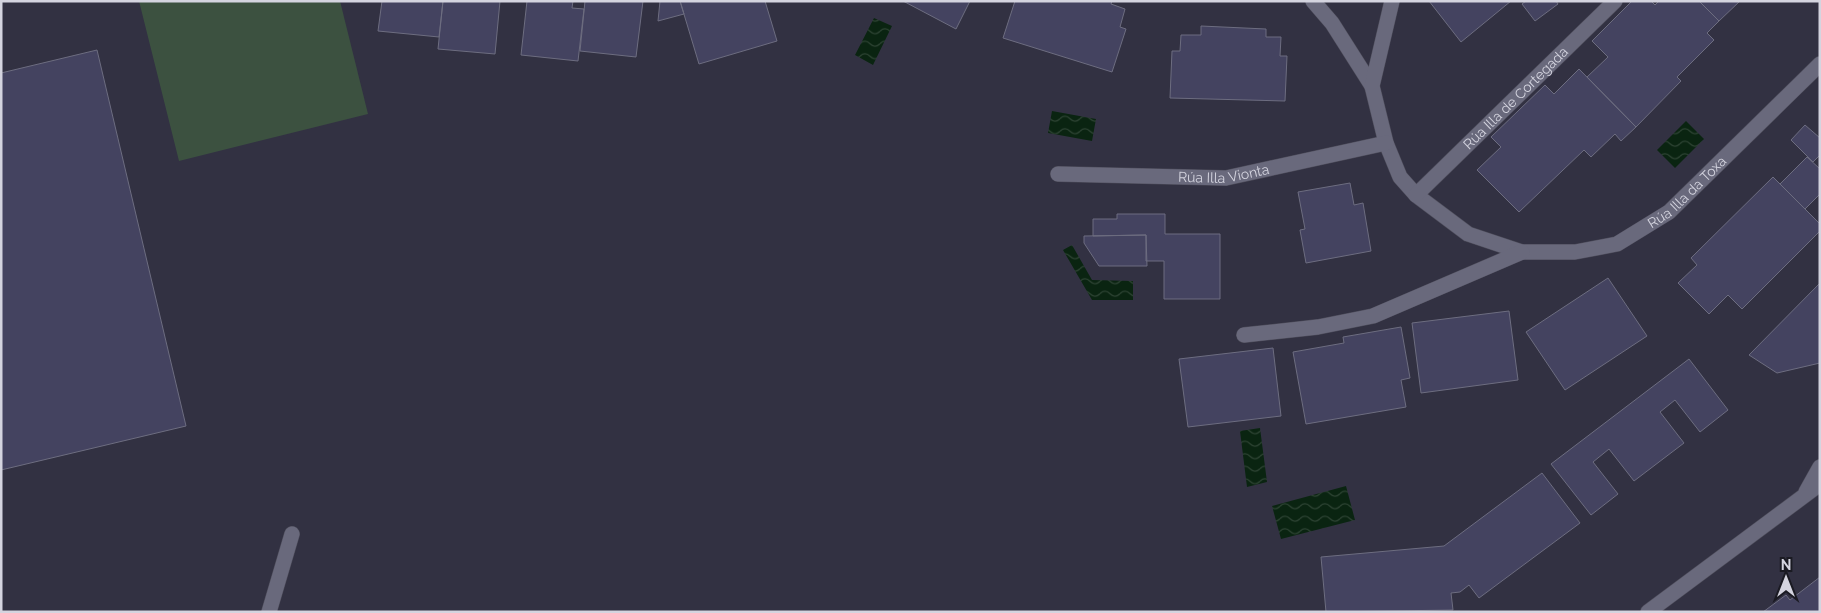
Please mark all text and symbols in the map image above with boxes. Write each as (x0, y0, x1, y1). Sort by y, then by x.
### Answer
street label: Rúa Illa de Cortegada (1460, 43, 1571, 152)
street label: Rúa Illa da Toxa (1645, 153, 1729, 231)
street label: Rúa Illa Vionta (1178, 161, 1271, 186)
north arrow (1761, 553, 1811, 603)
text: N (1781, 557, 1791, 573)

